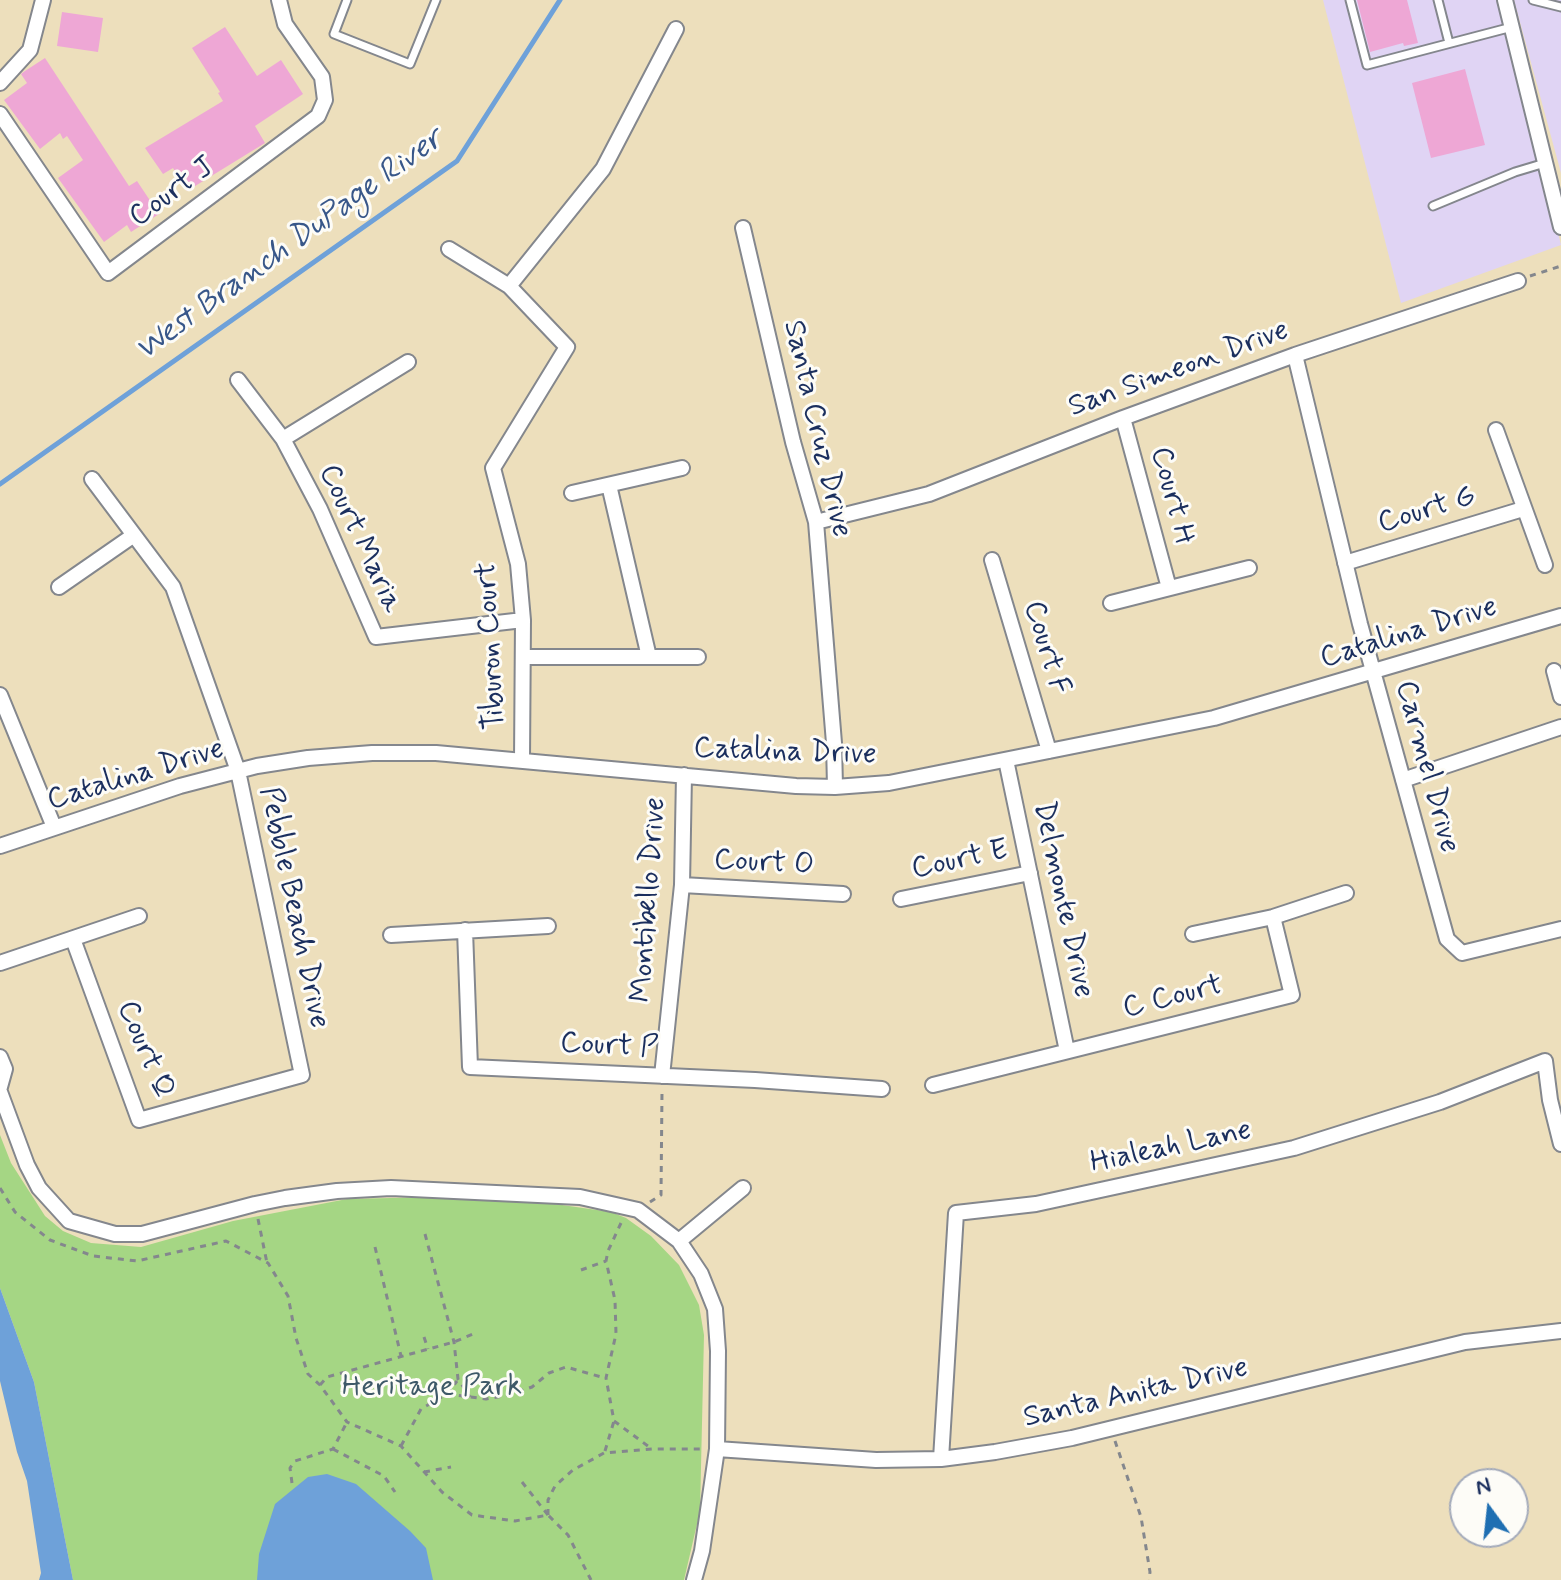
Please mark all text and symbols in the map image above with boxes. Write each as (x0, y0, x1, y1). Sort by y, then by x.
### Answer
water label: West Branch DuPage River (129, 121, 451, 371)
street label: Court J (123, 150, 223, 236)
street label: San Simeon Drive (1064, 313, 1294, 427)
street label: Santa Cruz Drive (774, 317, 858, 541)
street label: Court H (1141, 443, 1201, 549)
street label: Court Maria (309, 459, 409, 619)
street label: Court G (1374, 479, 1480, 543)
street label: Tiburon Court (470, 561, 514, 731)
street label: Catalina Drive (1316, 590, 1502, 678)
street label: Court F (1014, 597, 1076, 699)
street label: Carmel Drive (1386, 677, 1466, 857)
street label: Catalina Drive (43, 732, 229, 820)
street label: Catalina Drive (693, 732, 877, 774)
street label: Pebble Beach Drive (250, 784, 336, 1032)
street label: Montibello Drive (625, 796, 675, 1004)
street label: Delmonte Drive (1024, 798, 1100, 1002)
street label: Court E (908, 833, 1012, 889)
street label: Court O (713, 843, 815, 885)
street label: C Court (1119, 968, 1227, 1028)
street label: Court Q (107, 996, 181, 1104)
street label: Court P (559, 1026, 659, 1068)
street label: Hialeah Lane (1087, 1113, 1255, 1183)
street label: Santa Anita Drive (1020, 1351, 1252, 1437)
park label: Heritage Park (342, 1370, 522, 1406)
north arrow (1449, 1468, 1529, 1548)
text: N (1473, 1471, 1494, 1502)

